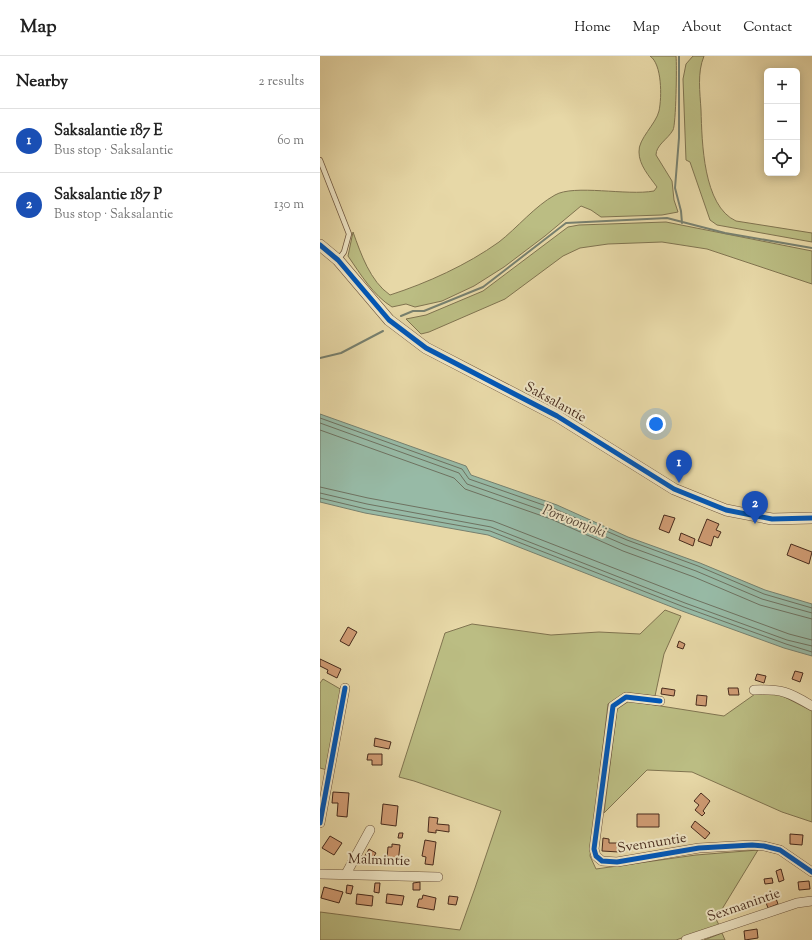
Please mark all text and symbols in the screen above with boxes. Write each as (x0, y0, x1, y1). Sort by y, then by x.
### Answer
text: Map (20, 14, 57, 41)
text: Home (574, 18, 611, 38)
text: Map (633, 18, 660, 38)
text: About (682, 18, 721, 38)
text: Contact (743, 18, 792, 38)
map controls (764, 68, 800, 176)
button: + (764, 68, 800, 104)
text: Nearby (16, 70, 68, 94)
text: 2 results (259, 73, 304, 91)
button: − (764, 104, 800, 140)
text: Saksalantie 187 E (54, 121, 163, 142)
text: 1 (27, 132, 31, 150)
text: 60 m (277, 132, 304, 150)
button: locate (764, 140, 800, 176)
text: Bus stop · Saksalantie (54, 142, 173, 160)
text: Saksalantie 187 P (54, 185, 162, 206)
text: 2 (26, 196, 32, 214)
text: 130 m (274, 196, 304, 214)
text: Bus stop · Saksalantie (54, 206, 173, 224)
street label: Saksalantie (520, 378, 590, 428)
your location (646, 414, 666, 434)
pin: 1 (666, 450, 692, 483)
pin: 2 (742, 491, 768, 524)
water label: Porvoonjoki (539, 500, 609, 544)
street label: Svennuntie (616, 829, 688, 859)
street label: Malmintie (348, 850, 410, 872)
street label: Sexmanintie (705, 884, 783, 928)

